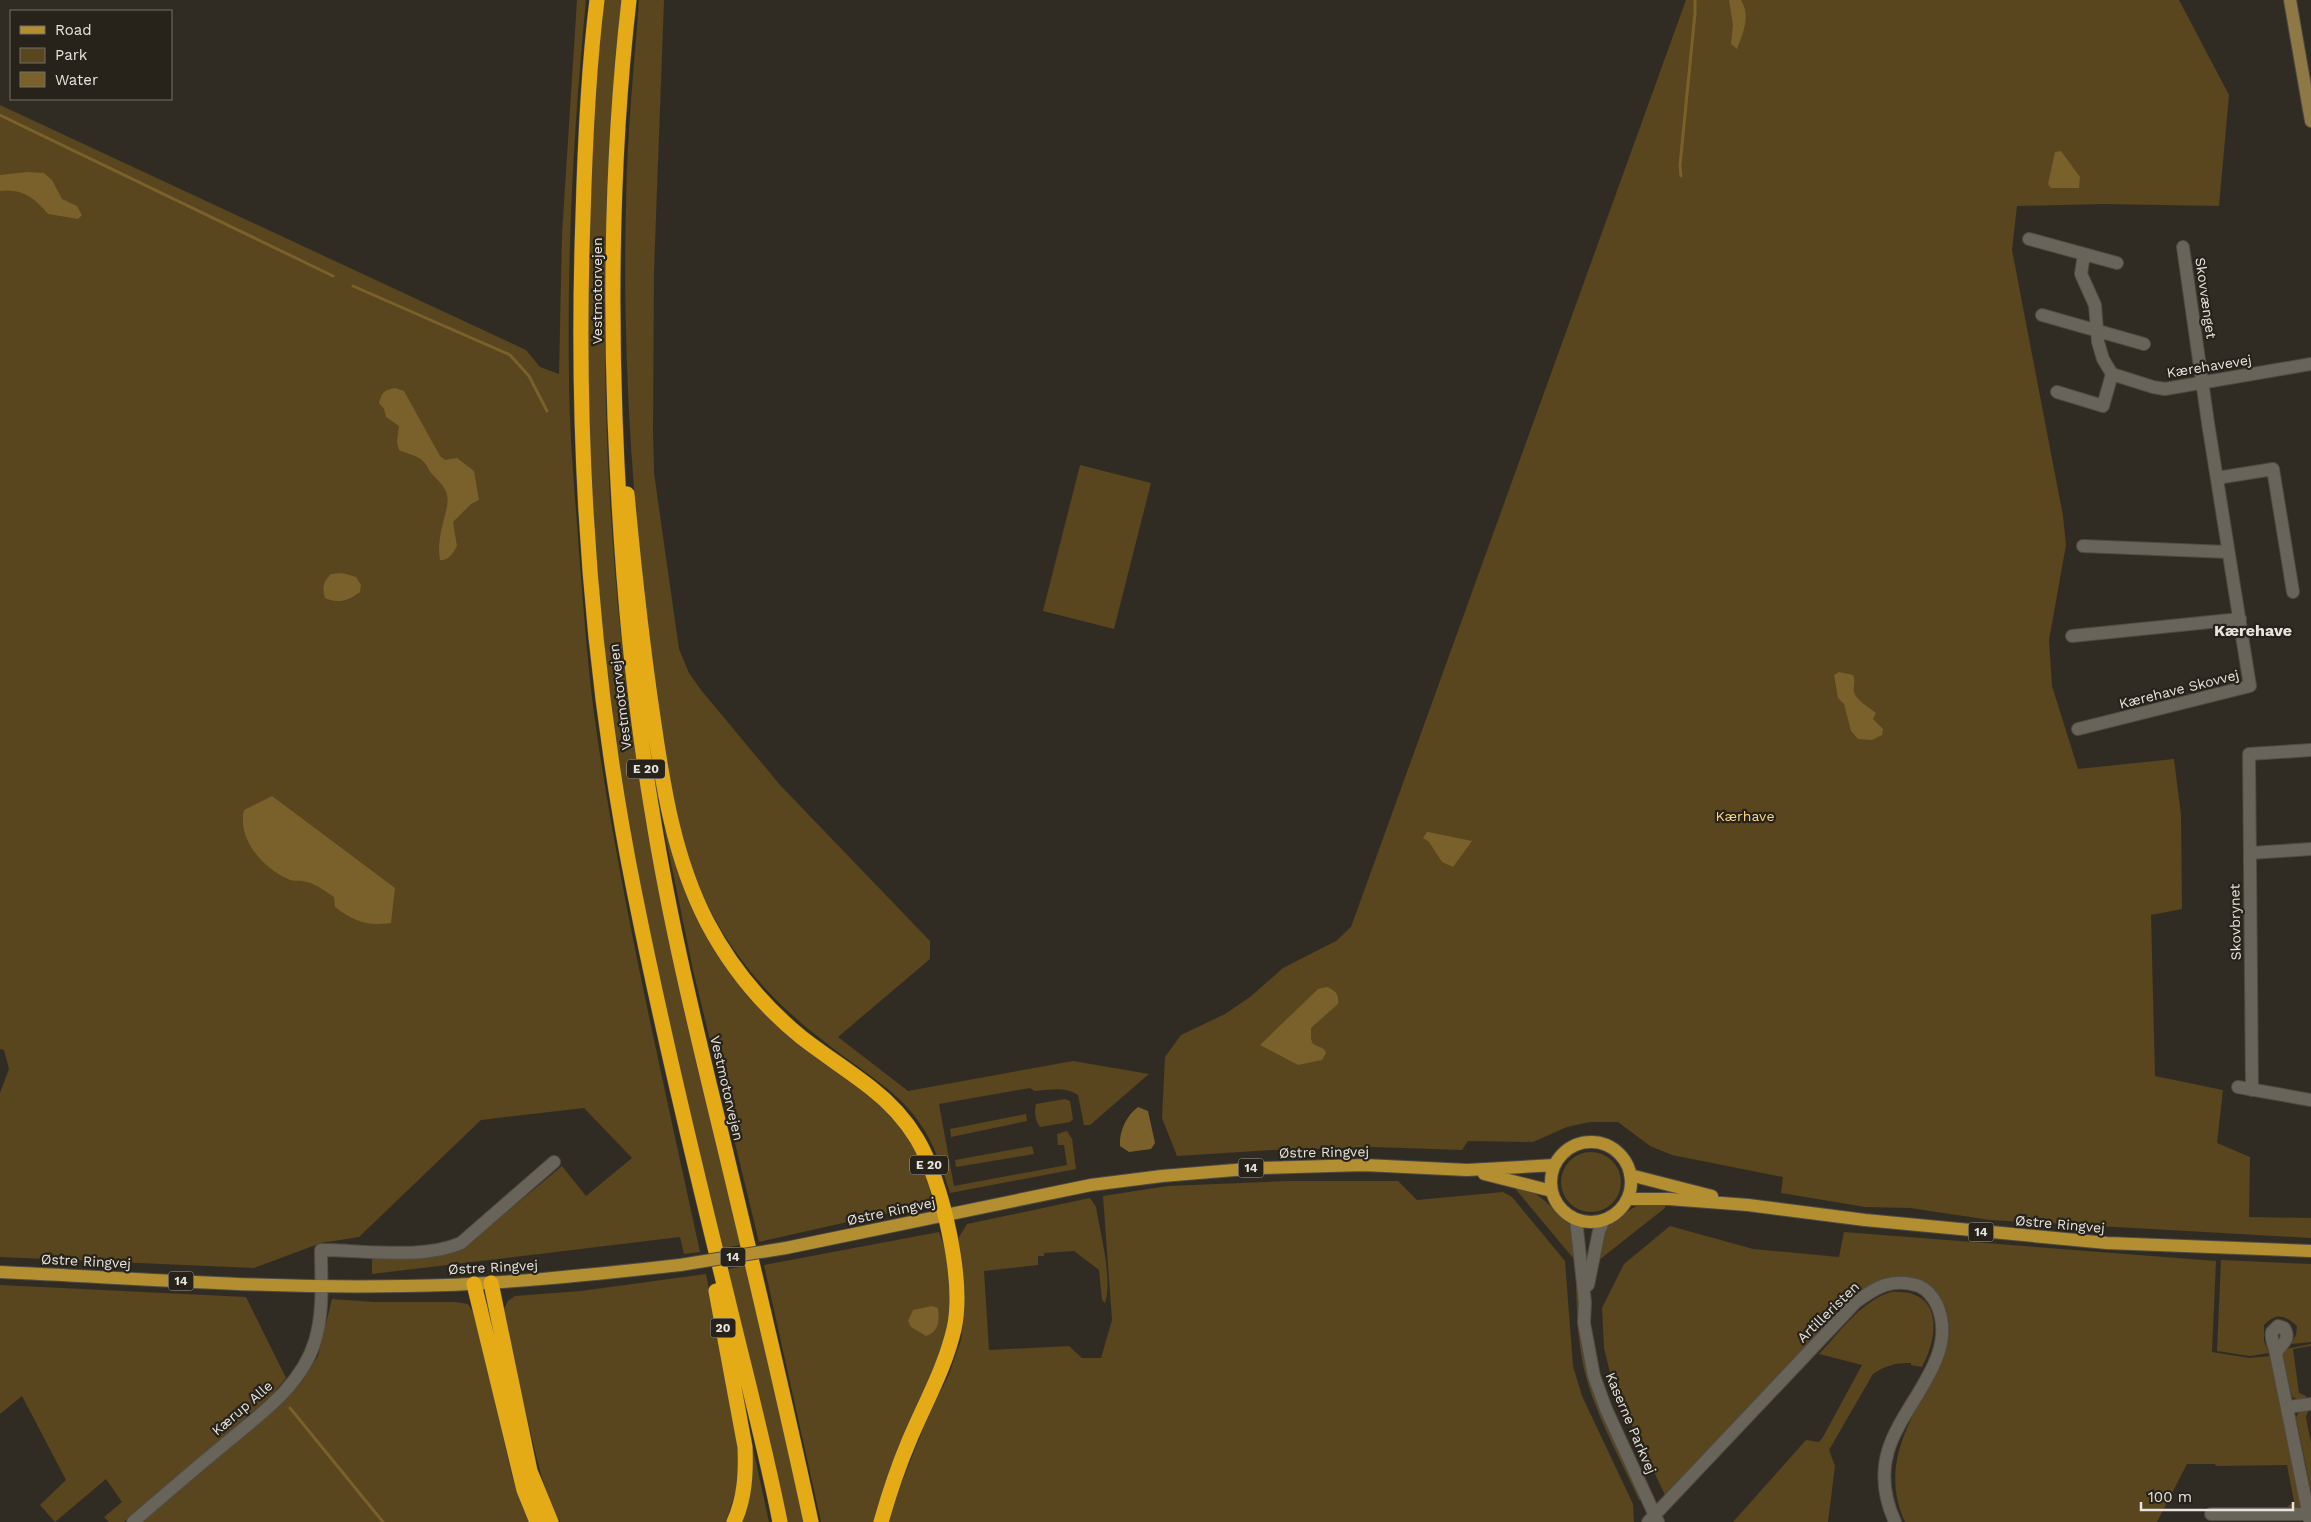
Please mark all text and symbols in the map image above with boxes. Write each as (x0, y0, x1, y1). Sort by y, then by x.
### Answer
legend (10, 10, 172, 100)
text: Road (55, 21, 92, 39)
text: Park (55, 46, 88, 64)
text: Water (55, 71, 98, 89)
street label: Vestmotorvejen (589, 237, 605, 345)
street label: Skovvænget (2192, 256, 2220, 340)
street label: Kærehavevej (2165, 351, 2253, 381)
district label: Kærehave (2214, 621, 2292, 640)
street label: Vestmotorvejen (606, 643, 634, 751)
street label: Kærehave Skovvej (2117, 666, 2241, 712)
road number: E 20 (627, 760, 665, 779)
park label: Kærhave (1716, 808, 1774, 824)
street label: Skovbrynet (2226, 884, 2244, 960)
street label: Vestmotorvejen (707, 1034, 747, 1142)
street label: Østre Ringvej (1279, 1143, 1369, 1161)
road number: E 20 (910, 1156, 948, 1174)
road number: 14 (1238, 1158, 1264, 1178)
street label: Østre Ringvej (845, 1194, 937, 1228)
street label: Østre Ringvej (2014, 1212, 2106, 1236)
road number: 14 (1968, 1222, 1994, 1242)
road number: 14 (720, 1248, 746, 1266)
street label: Østre Ringvej (41, 1251, 131, 1271)
street label: Østre Ringvej (448, 1257, 538, 1277)
road number: 14 (168, 1272, 194, 1290)
street label: Artilleristen (1794, 1278, 1862, 1346)
road number: 20 (710, 1319, 736, 1338)
street label: Kaserne Parkvej (1602, 1370, 1660, 1476)
street label: Kærup Alle (209, 1377, 275, 1439)
scale bar (2141, 1480, 2294, 1512)
text: 100 m (2148, 1488, 2192, 1506)

